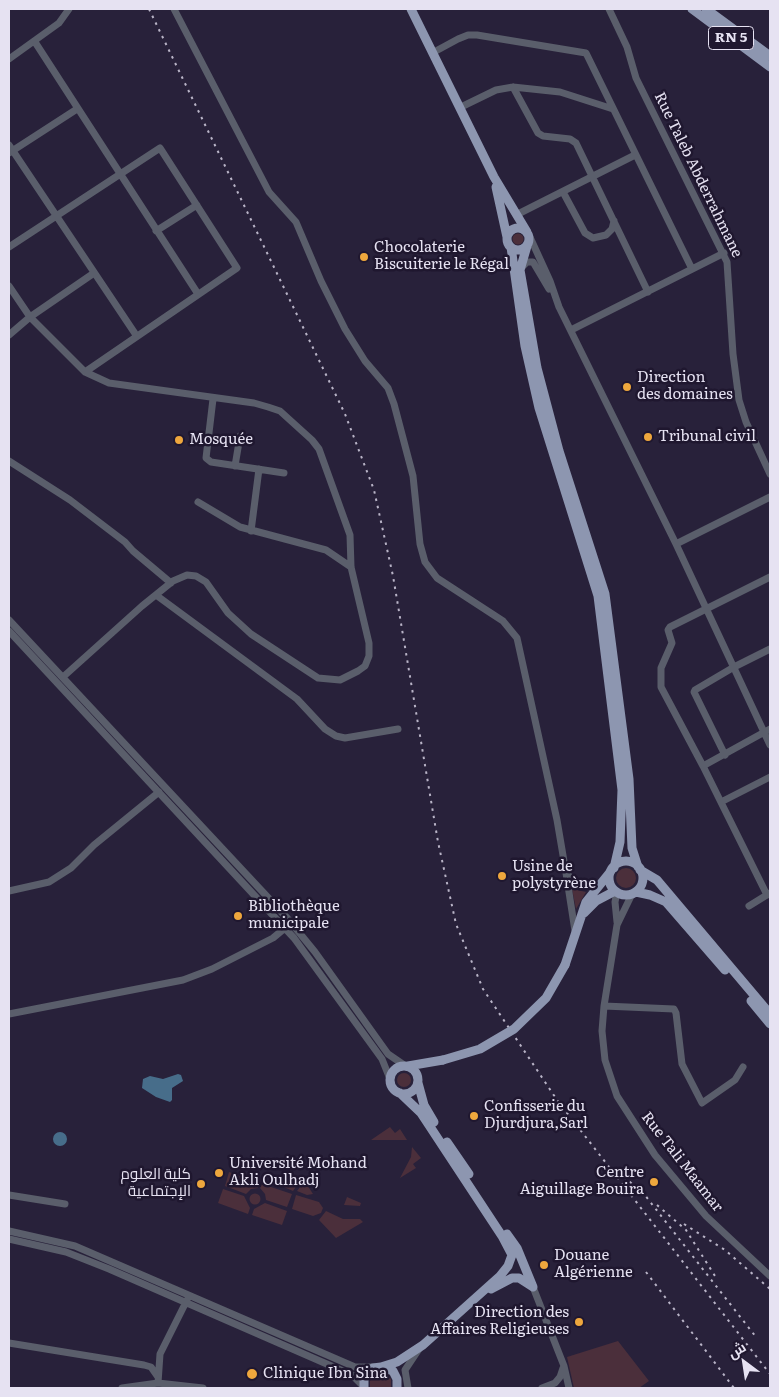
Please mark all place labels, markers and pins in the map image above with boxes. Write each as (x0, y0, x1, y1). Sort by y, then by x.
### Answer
place label: Chocolaterie Biscuiterie le Régal (374, 239, 509, 274)
marker: Chocolaterie Biscuiterie le Régal (358, 251, 370, 263)
place label: Direction des domaines (637, 369, 733, 404)
marker: Direction des domaines (621, 381, 633, 393)
place label: Tribunal civil (658, 428, 756, 446)
place label: Mosquée (189, 431, 253, 449)
marker: Tribunal civil (642, 431, 654, 443)
marker: Mosquée (173, 434, 185, 446)
place label: Usine de polystyrène (512, 858, 596, 893)
marker: Usine de polystyrène (496, 870, 508, 882)
place label: Bibliothèque municipale (248, 898, 340, 933)
marker: Bibliothèque municipale (232, 910, 244, 922)
place label: Confisserie du Djurdjura,Sarl (484, 1098, 588, 1133)
marker: Confisserie du Djurdjura,Sarl (468, 1110, 480, 1122)
place label: Université Mohand Akli Oulhadj (229, 1155, 367, 1190)
place label: Centre Aiguillage Bouira (520, 1164, 644, 1199)
place label: كلية العلوم الإجتماعية (121, 1166, 191, 1201)
marker: Université Mohand Akli Oulhadj (213, 1167, 225, 1179)
marker: Centre Aiguillage Bouira (648, 1176, 660, 1188)
marker: كلية العلوم الإجتماعية (195, 1178, 207, 1190)
place label: Douane Algérienne (554, 1247, 633, 1282)
marker: Douane Algérienne (538, 1259, 550, 1271)
place label: Direction des Affaires Religieuses (430, 1304, 569, 1339)
marker: Direction des Affaires Religieuses (573, 1316, 585, 1328)
place label: Clinique Ibn Sina (263, 1365, 387, 1383)
marker: Clinique Ibn Sina (245, 1367, 259, 1381)

